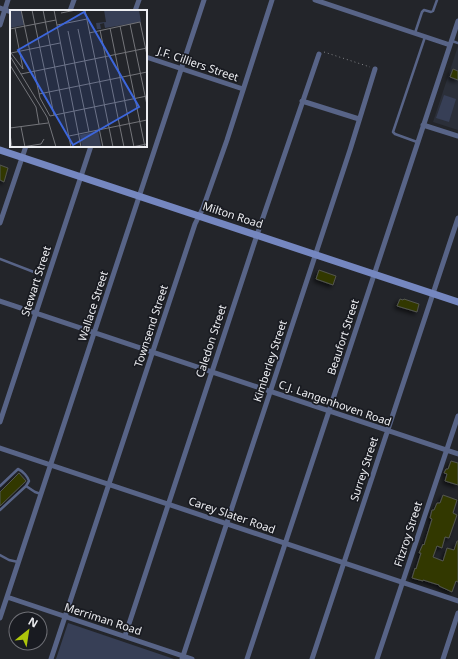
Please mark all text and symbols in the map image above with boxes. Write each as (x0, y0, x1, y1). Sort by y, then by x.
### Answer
inset map (10, 10, 147, 147)
street label: J.F. Cilliers Street (155, 42, 241, 84)
street label: Milton Road (201, 198, 265, 231)
street label: Stewart Street (17, 244, 54, 318)
street label: Wallace Street (74, 269, 111, 343)
street label: Townsend Street (130, 283, 171, 369)
street label: Beaufort Street (323, 297, 362, 377)
street label: Caledon Street (192, 302, 229, 379)
street label: Kimberley Street (249, 318, 290, 404)
street label: C.J. Langenhoven Road (277, 376, 394, 429)
street label: Surrey Street (346, 435, 381, 503)
street label: Carey Slater Road (187, 493, 278, 536)
street label: Fitzroy Street (390, 499, 425, 568)
street label: Merriman Road (62, 599, 144, 638)
north arrow (8, 611, 48, 651)
text: N (26, 613, 41, 631)

